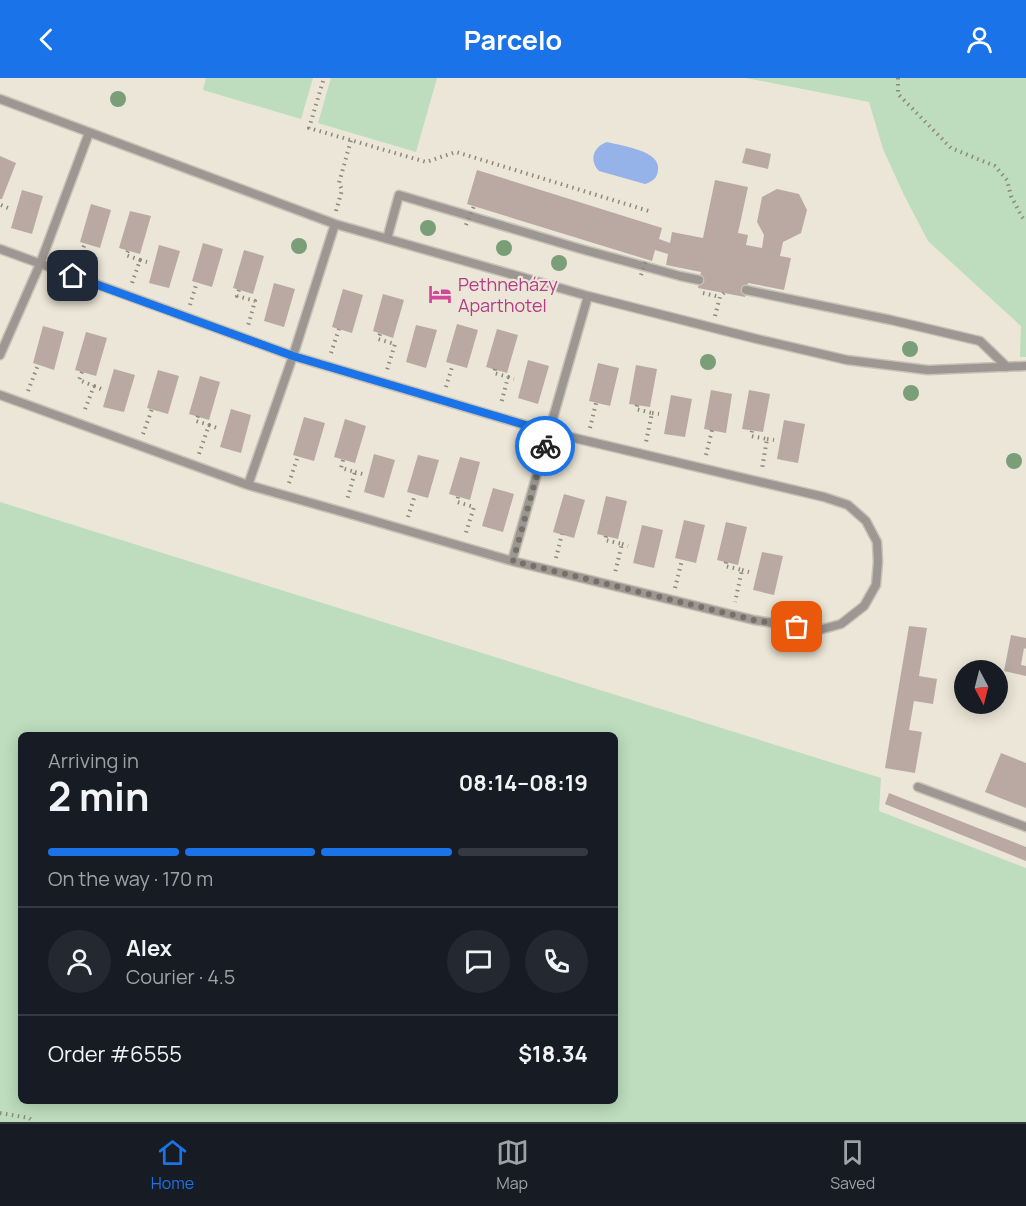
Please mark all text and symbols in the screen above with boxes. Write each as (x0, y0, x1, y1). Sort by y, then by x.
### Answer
text: Parcelo (464, 21, 562, 58)
icon: back (30, 23, 63, 56)
icon: person (963, 23, 996, 56)
pin (47, 250, 98, 301)
icon: home (56, 259, 89, 292)
place label: Pethneházy Aparthotel (458, 272, 558, 317)
hotel icon: Pethneházy Aparthotel (427, 281, 453, 307)
courier (515, 416, 575, 476)
icon: bike (529, 430, 562, 463)
pin (771, 601, 822, 652)
icon: bag (780, 610, 813, 643)
north arrow (954, 660, 1008, 714)
map controls (954, 660, 1008, 714)
text: Arriving in (48, 747, 139, 774)
text: 08:14–08:19 (459, 768, 588, 798)
text: 2 min (48, 769, 149, 823)
text: On the way · 170 m (48, 865, 213, 892)
button: person (48, 930, 111, 993)
button: chat (447, 930, 510, 993)
button: phone (525, 930, 588, 993)
text: Alex (126, 933, 172, 963)
text: Courier · 4.5 (126, 963, 235, 990)
text: Order #6555 (48, 1039, 182, 1069)
text: $18.34 (518, 1039, 588, 1069)
tab: Home (151, 1136, 194, 1194)
tab: Map (496, 1136, 529, 1194)
tab: Saved (830, 1136, 875, 1194)

